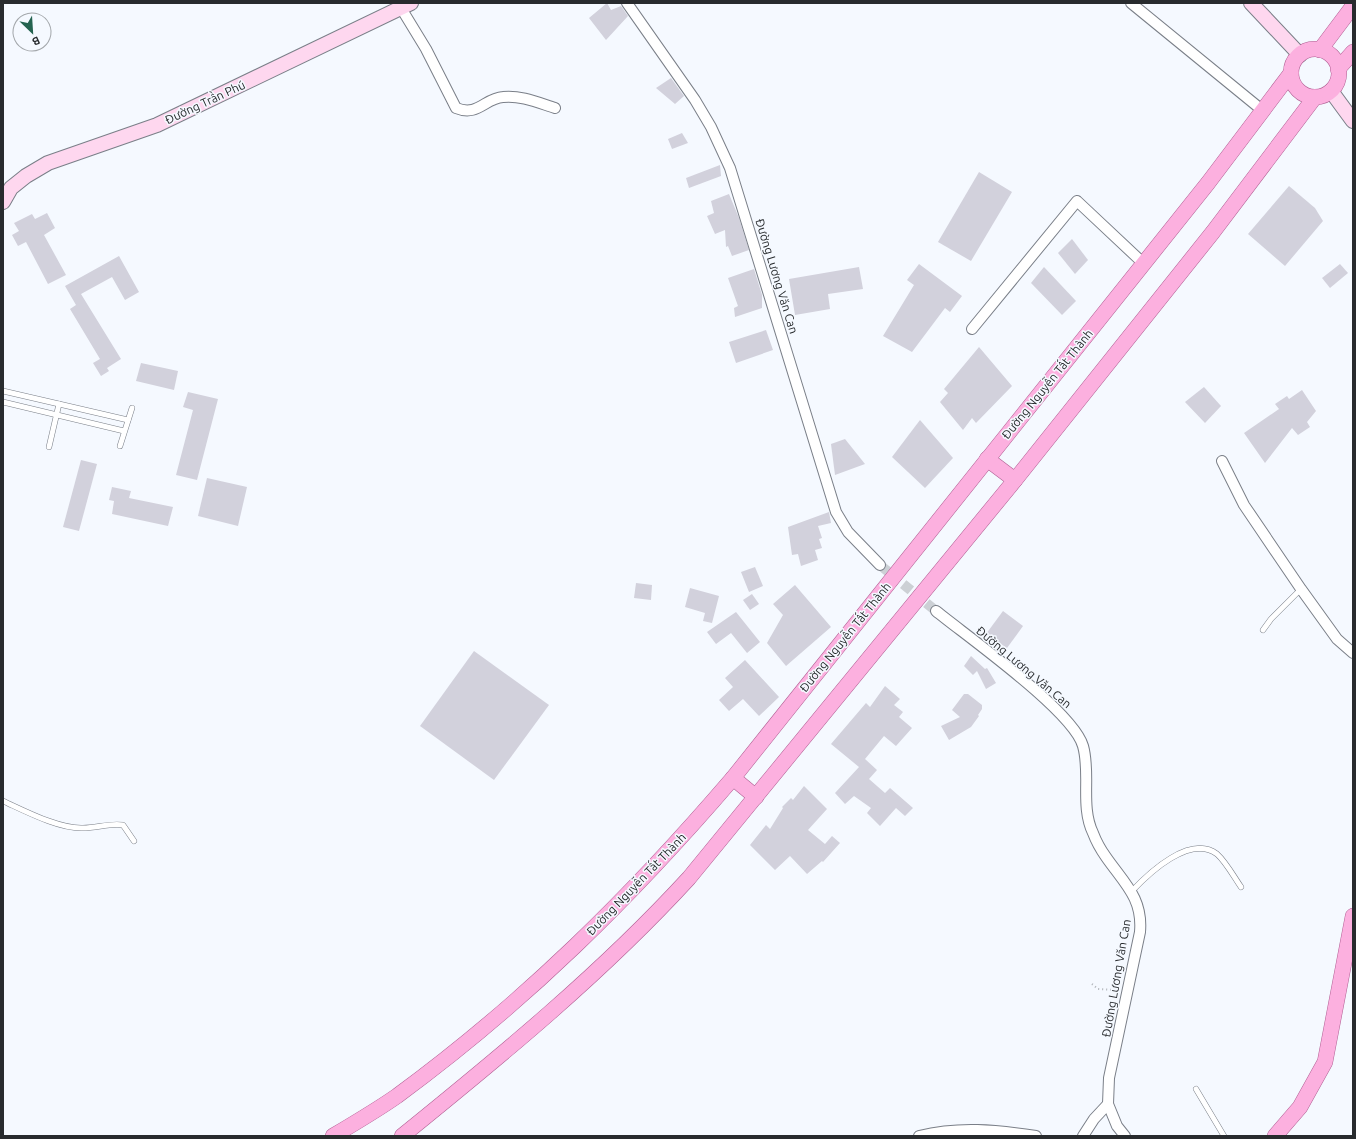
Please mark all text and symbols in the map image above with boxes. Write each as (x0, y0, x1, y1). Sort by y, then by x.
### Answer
north arrow (12, 12, 52, 52)
text: B (30, 34, 42, 48)
street label: Đường Trần Phú (163, 77, 247, 126)
street label: Đường Lương Văn Can (753, 217, 801, 335)
street label: Đường Nguyễn Tất Thành (998, 326, 1095, 441)
street label: Đường Nguyễn Tất Thành (796, 579, 893, 694)
street label: Đường Lương Văn Can (974, 624, 1074, 710)
street label: Đường Nguyễn Tất Thành (583, 830, 688, 938)
street label: Đường Lương Văn Can (1099, 918, 1133, 1038)

